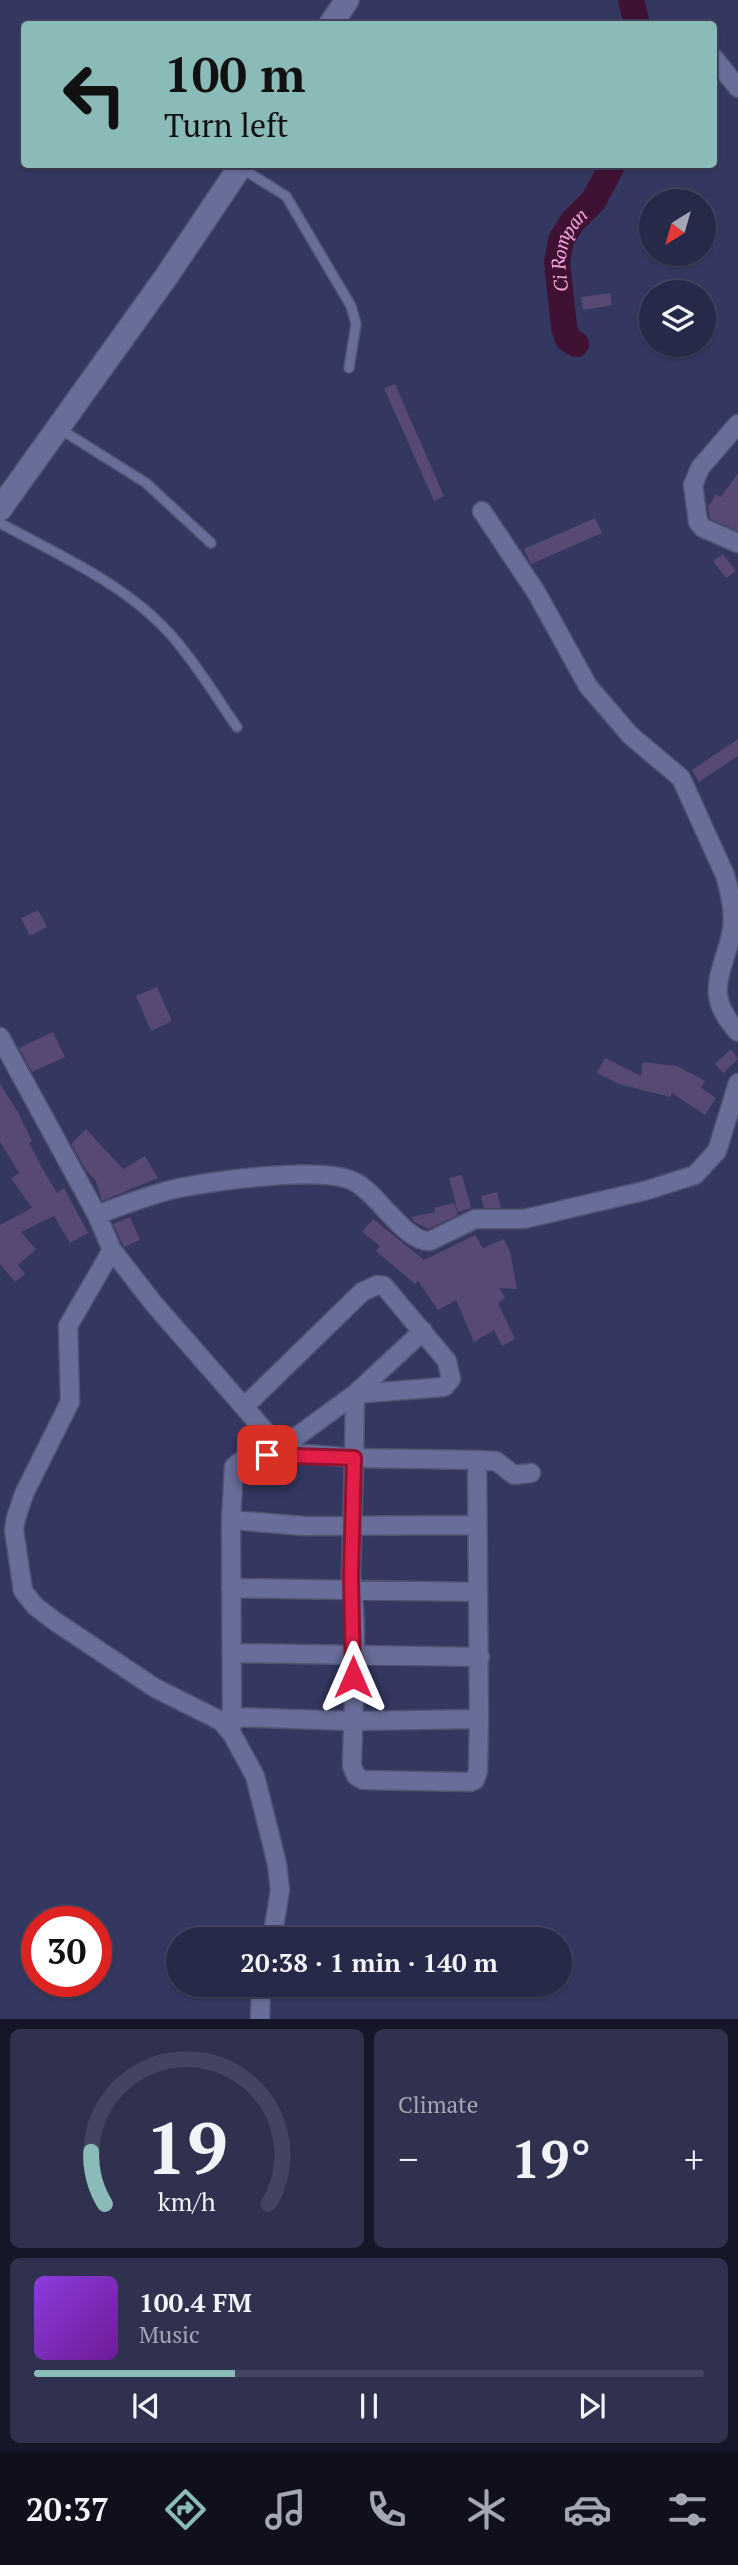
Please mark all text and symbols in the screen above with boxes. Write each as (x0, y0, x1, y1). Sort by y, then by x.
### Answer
text: 100 m (164, 41, 306, 106)
icon: left (49, 49, 140, 140)
text: Turn left (164, 104, 288, 146)
north arrow (639, 189, 716, 266)
map controls (639, 189, 716, 357)
water label: Ci Rompan (544, 202, 592, 293)
button: layers (639, 280, 716, 357)
pin (237, 1425, 297, 1485)
icon: arrive (248, 1436, 286, 1474)
position arrow (316, 1640, 390, 1714)
speed limit sign: 30 (21, 1906, 112, 1997)
text: 20:38 · 1 min · 140 m (240, 1945, 498, 1979)
text: Climate (398, 2089, 478, 2120)
text: 19 (146, 2099, 228, 2196)
text: 19° (511, 2124, 591, 2193)
text: − (398, 2134, 418, 2184)
text: + (684, 2134, 704, 2184)
text: km/h (158, 2185, 216, 2218)
text: 100.4 FM (139, 2285, 252, 2319)
text: Music (139, 2319, 200, 2350)
icon: previous (127, 2387, 165, 2425)
icon: pause (350, 2387, 388, 2425)
icon: next (573, 2387, 611, 2425)
icon: directions (161, 2485, 210, 2534)
icon: music (261, 2485, 310, 2534)
icon: phone (362, 2485, 411, 2534)
icon: climate (462, 2485, 511, 2534)
icon: car (563, 2485, 612, 2534)
icon: filters (663, 2485, 712, 2534)
text: 20:37 (26, 2488, 109, 2530)

